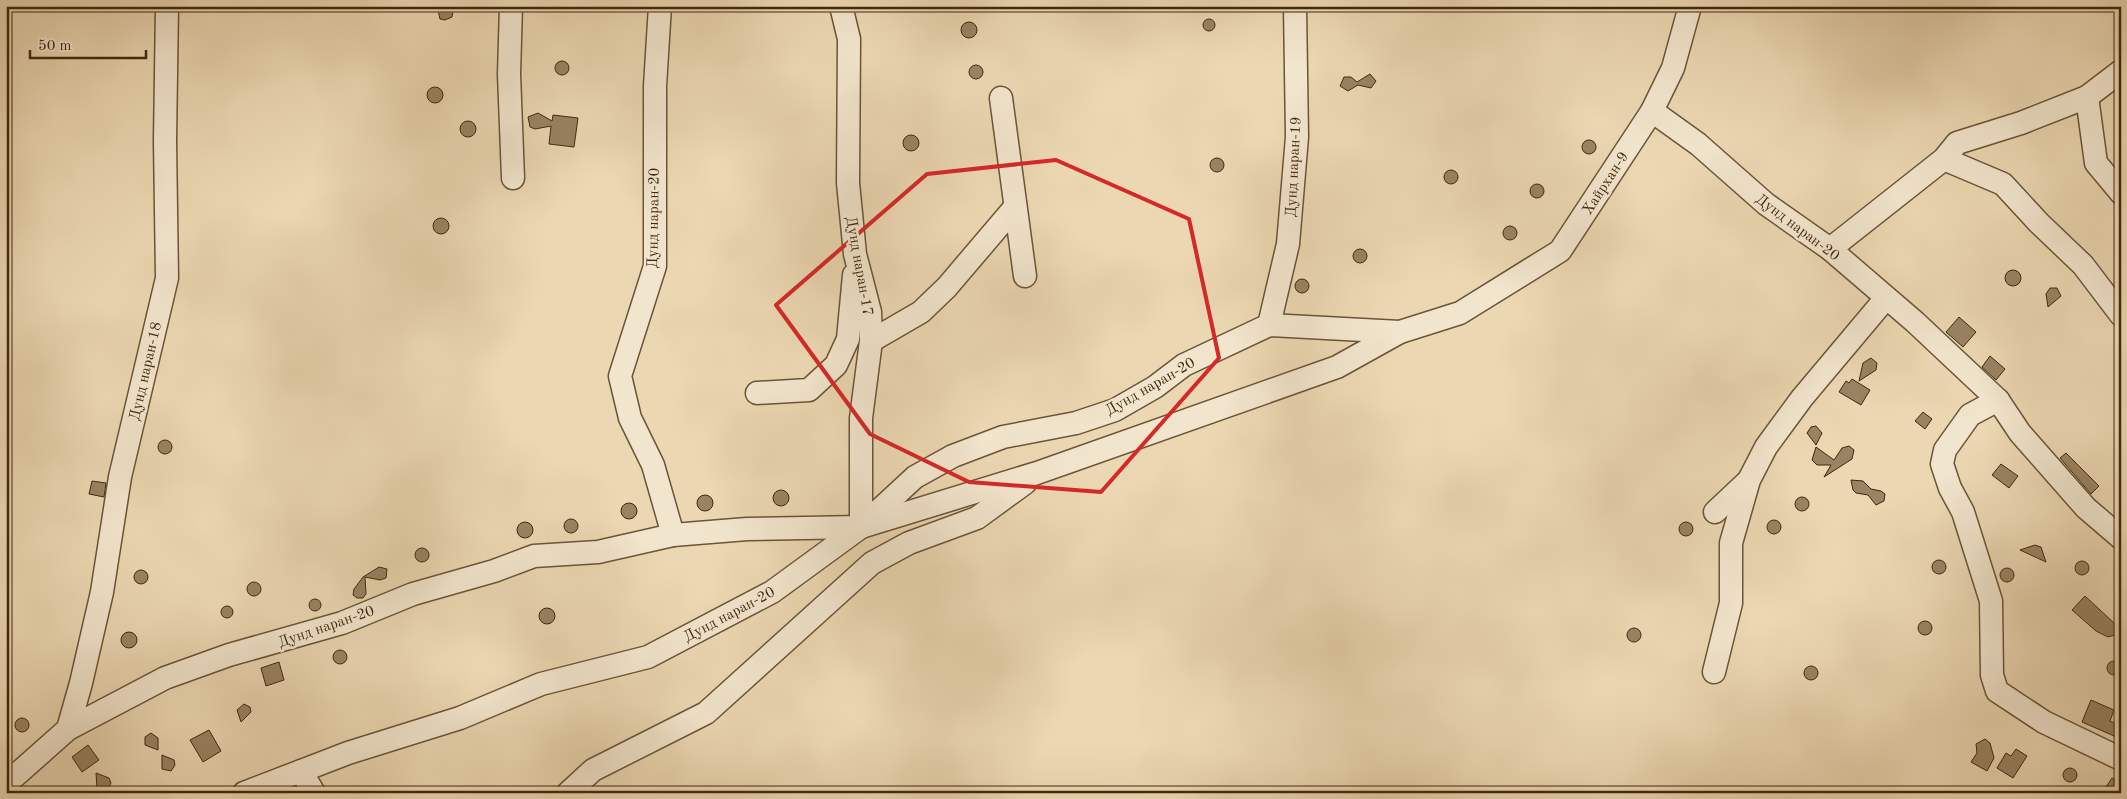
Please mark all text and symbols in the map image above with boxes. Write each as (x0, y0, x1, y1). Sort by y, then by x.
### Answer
scale bar (30, 28, 146, 60)
text: 50 m (38, 39, 72, 54)
street label: Дунд наран-19 (1284, 116, 1305, 218)
street label: Хайрхан-9 (1580, 150, 1632, 218)
street label: Дунд наран-20 (646, 167, 663, 269)
street label: Дунд наран-20 (1752, 192, 1842, 265)
street label: Дунд наран-17 (842, 215, 875, 317)
street label: Дунд наран-18 (128, 321, 165, 422)
street label: Дунд наран-20 (1103, 356, 1198, 419)
street label: Дунд наран-20 (682, 585, 778, 646)
street label: Дунд наран-20 (276, 604, 377, 651)

